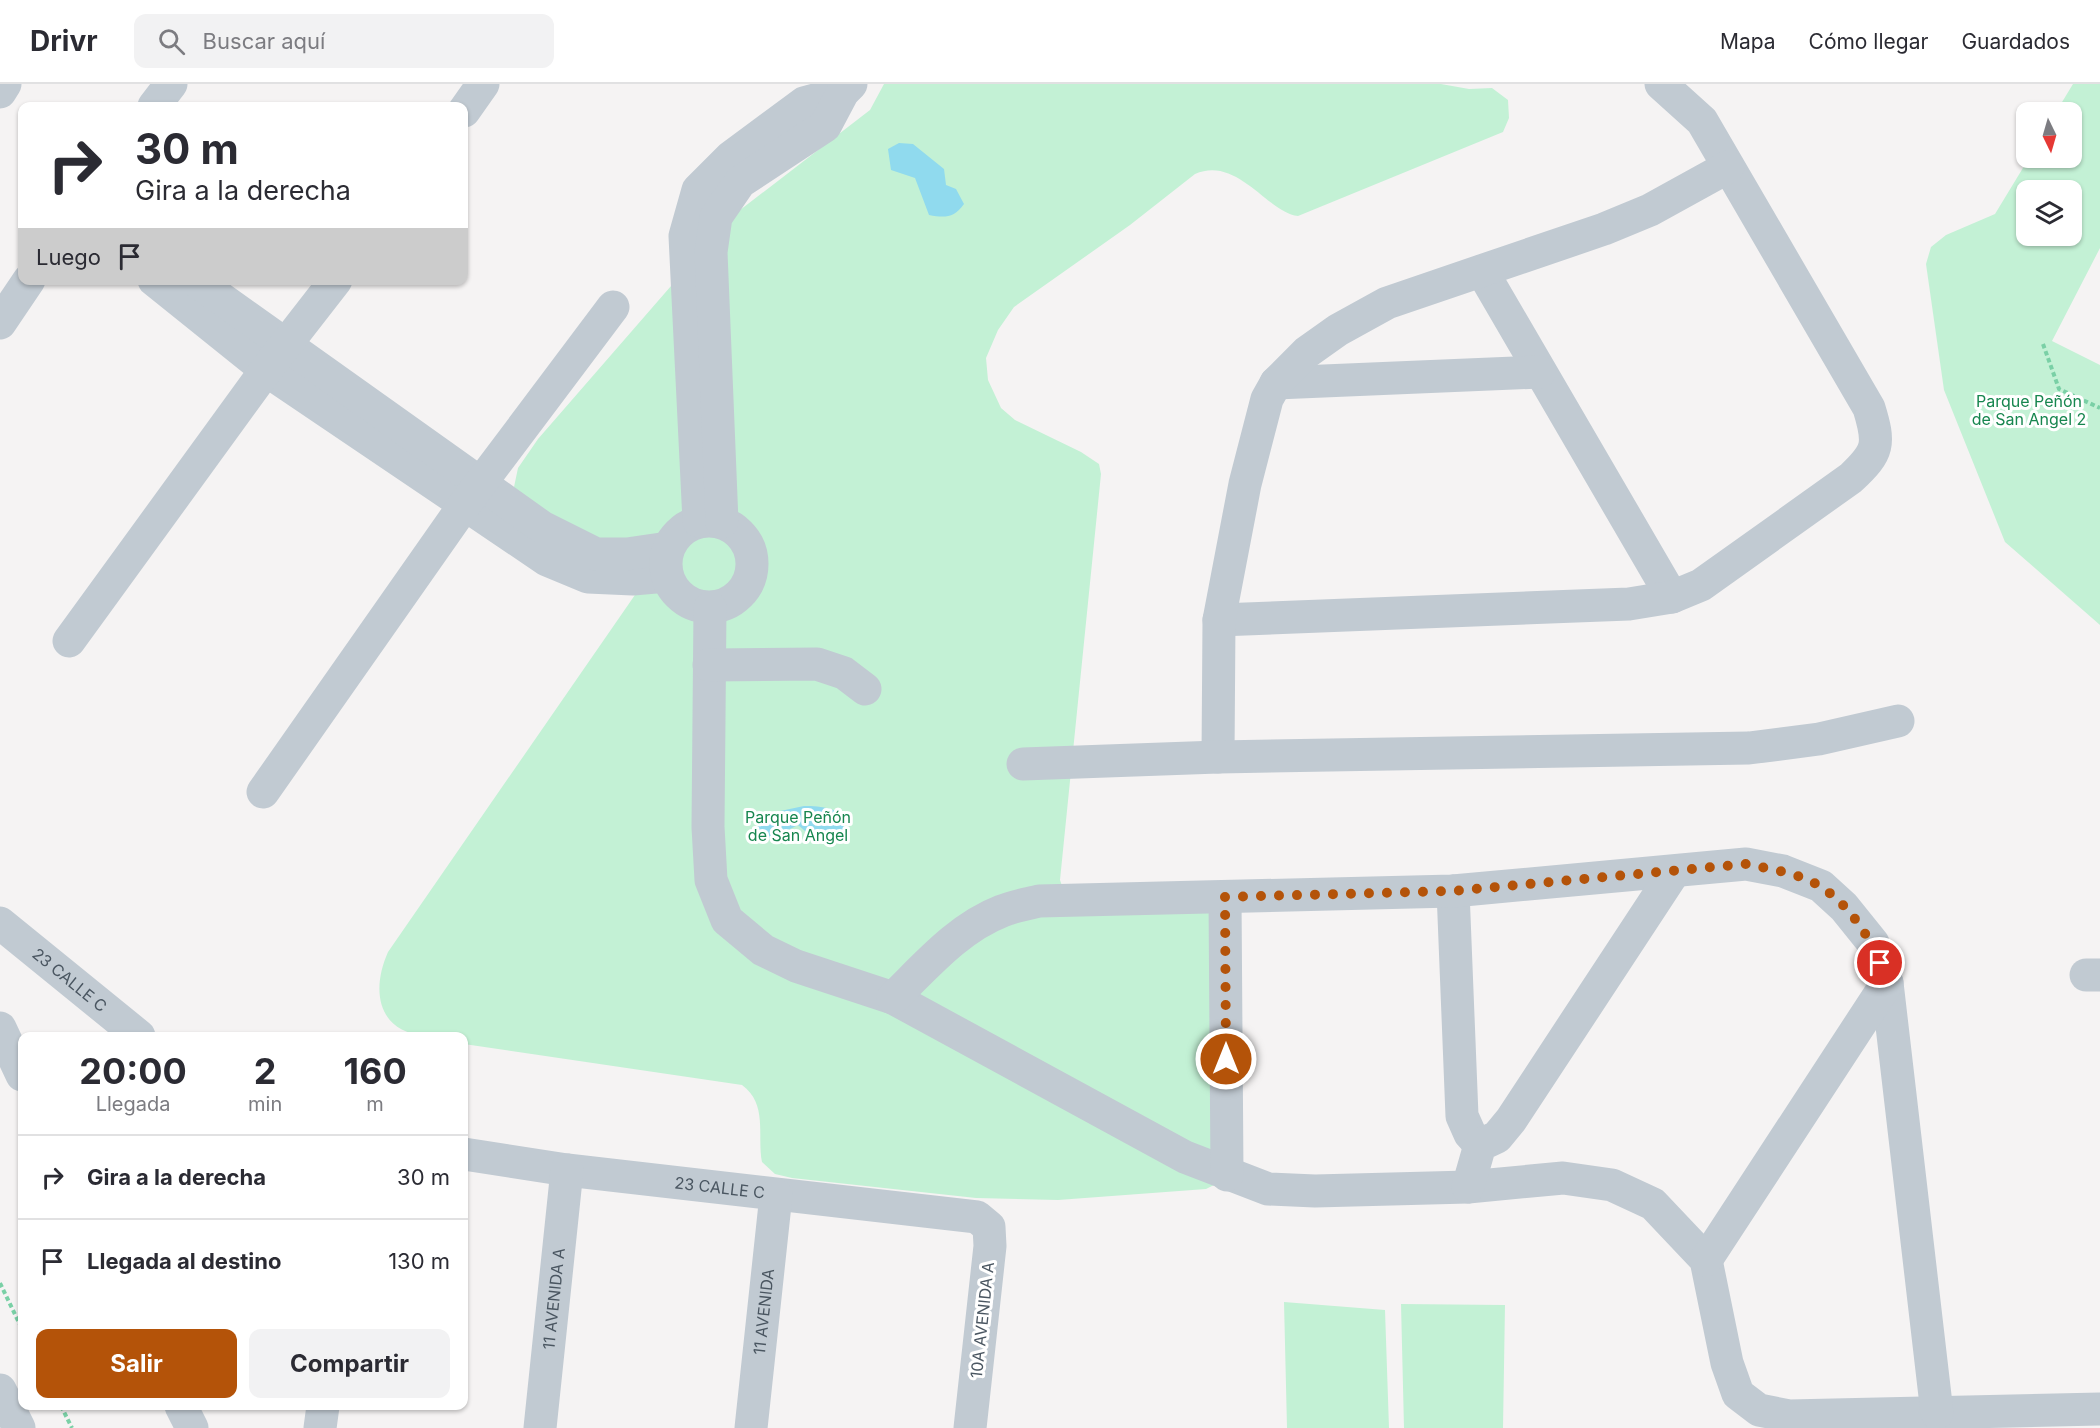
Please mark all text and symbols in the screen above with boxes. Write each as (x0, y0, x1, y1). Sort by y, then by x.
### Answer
search box (134, 14, 554, 68)
text: Drivr (30, 24, 98, 58)
icon: search (155, 25, 188, 58)
text: Buscar aquí (203, 28, 325, 54)
text: Mapa (1720, 29, 1776, 54)
text: Cómo llegar (1809, 29, 1928, 54)
text: Guardados (1961, 29, 2070, 54)
north arrow (2016, 102, 2082, 168)
map controls (2016, 102, 2082, 246)
text: 30 m (135, 123, 239, 174)
icon: right (36, 126, 114, 204)
text: Gira a la derecha (135, 174, 351, 207)
button: layers (2016, 180, 2082, 246)
icon: arrive (113, 240, 146, 273)
text: Luego (36, 244, 101, 270)
park label: Parque Peñón de San Angel 2 (1972, 391, 2086, 429)
park label: Parque Peñón de San Angel (745, 807, 851, 845)
pin (1854, 937, 1905, 988)
street label: 23 CALLE C (28, 943, 111, 1016)
icon: arrive (1863, 946, 1896, 979)
position arrow (1194, 1027, 1258, 1091)
text: 20:00 (79, 1049, 187, 1093)
text: 2 (254, 1049, 277, 1093)
text: 160 (344, 1049, 407, 1093)
text: Llegada (96, 1092, 170, 1116)
text: min (248, 1092, 282, 1116)
text: m (366, 1092, 384, 1116)
icon: right (36, 1161, 69, 1194)
text: Gira a la derecha (87, 1164, 266, 1190)
text: 30 m (397, 1164, 450, 1190)
street label: 23 CALLE C (674, 1172, 766, 1203)
icon: arrive (36, 1245, 69, 1278)
street label: 11 AVENIDA A (538, 1247, 569, 1351)
text: Llegada al destino (87, 1248, 281, 1274)
text: 130 m (388, 1248, 450, 1274)
street label: 10A AVENIDA A (966, 1261, 998, 1379)
street label: 11 AVENIDA (749, 1268, 778, 1356)
button: Salir (36, 1329, 237, 1398)
button: Compartir (249, 1329, 450, 1398)

